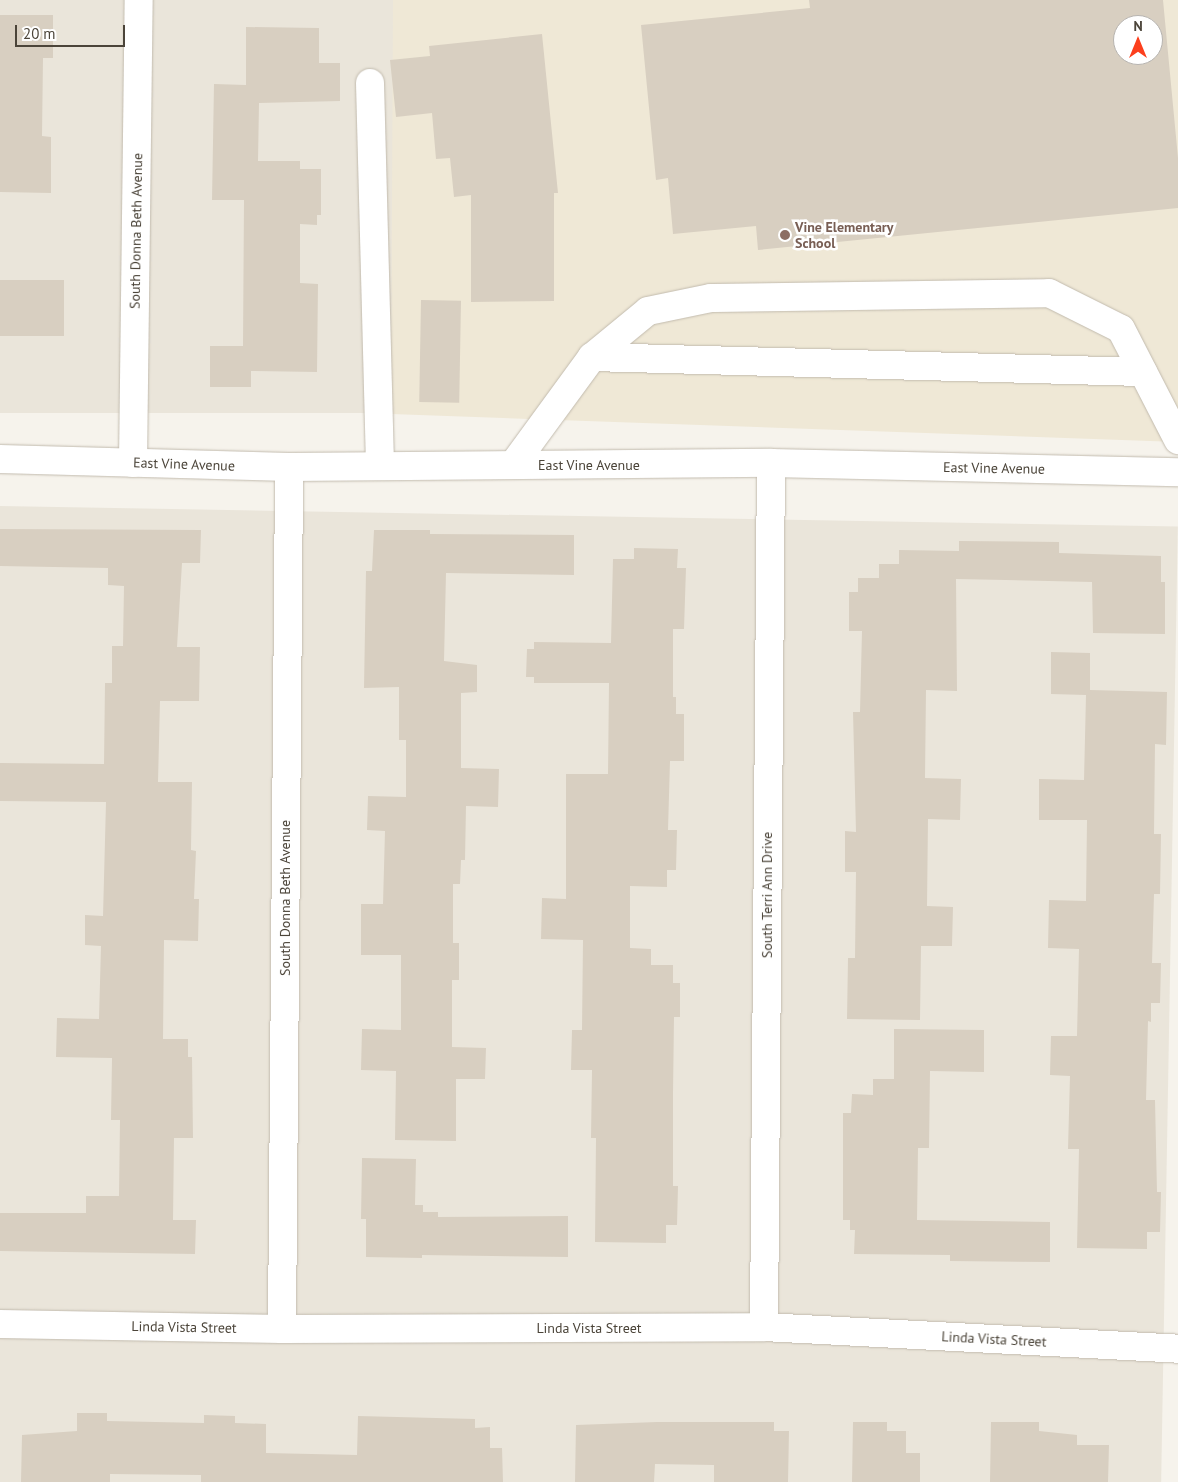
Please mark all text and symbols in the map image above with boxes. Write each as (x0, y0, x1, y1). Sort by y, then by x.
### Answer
scale bar (18, 15, 128, 47)
north arrow (1113, 15, 1163, 65)
text: N (1133, 17, 1143, 35)
text: 20 m (23, 24, 56, 43)
street label: South Donna Beth Avenue (126, 153, 146, 309)
place label: Vine Elementary School (795, 219, 893, 252)
marker: Vine Elementary School (779, 229, 791, 241)
street label: East Vine Avenue (132, 454, 236, 474)
street label: East Vine Avenue (538, 457, 640, 473)
street label: East Vine Avenue (942, 459, 1046, 477)
street label: South Donna Beth Avenue (277, 820, 293, 976)
street label: South Terri Ann Drive (759, 831, 775, 959)
street label: Linda Vista Street (131, 1318, 237, 1336)
street label: Linda Vista Street (536, 1320, 642, 1336)
street label: Linda Vista Street (941, 1328, 1047, 1350)

